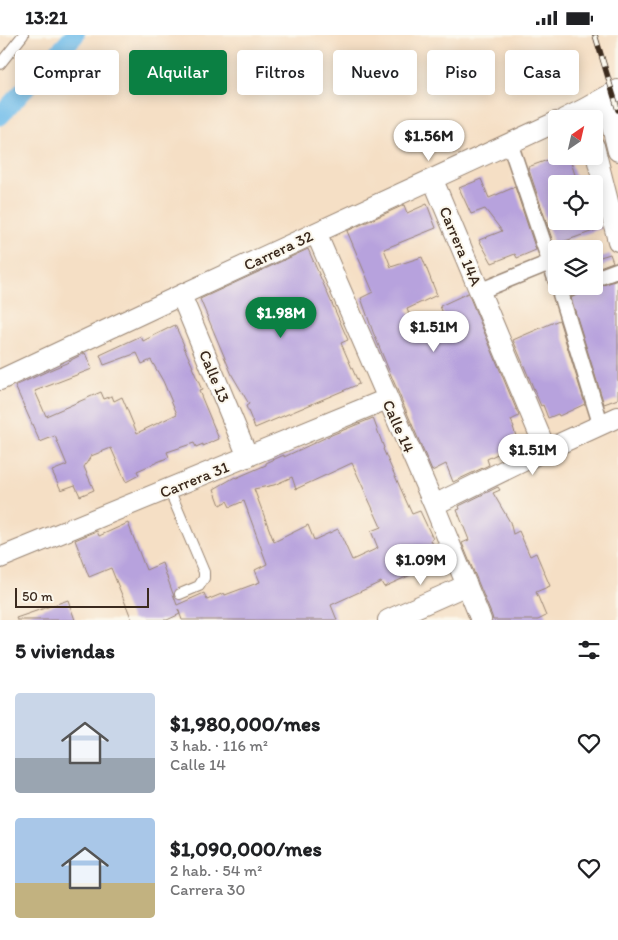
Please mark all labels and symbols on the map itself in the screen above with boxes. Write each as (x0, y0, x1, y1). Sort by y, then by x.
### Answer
north arrow (548, 110, 602, 165)
pin: $1.56M (388, 119, 470, 162)
street label: Carrera 14A (435, 204, 486, 289)
street label: Carrera 32 (241, 226, 316, 275)
pin: $1.98M (240, 297, 322, 339)
pin: $1.51M (393, 311, 475, 353)
street label: Calle 13 (195, 347, 234, 405)
street label: Calle 14 (378, 397, 419, 456)
pin: $1.51M (492, 433, 574, 476)
street label: Carrera 31 (157, 457, 232, 502)
pin: $1.09M (380, 543, 462, 586)
scale bar (15, 585, 149, 608)

